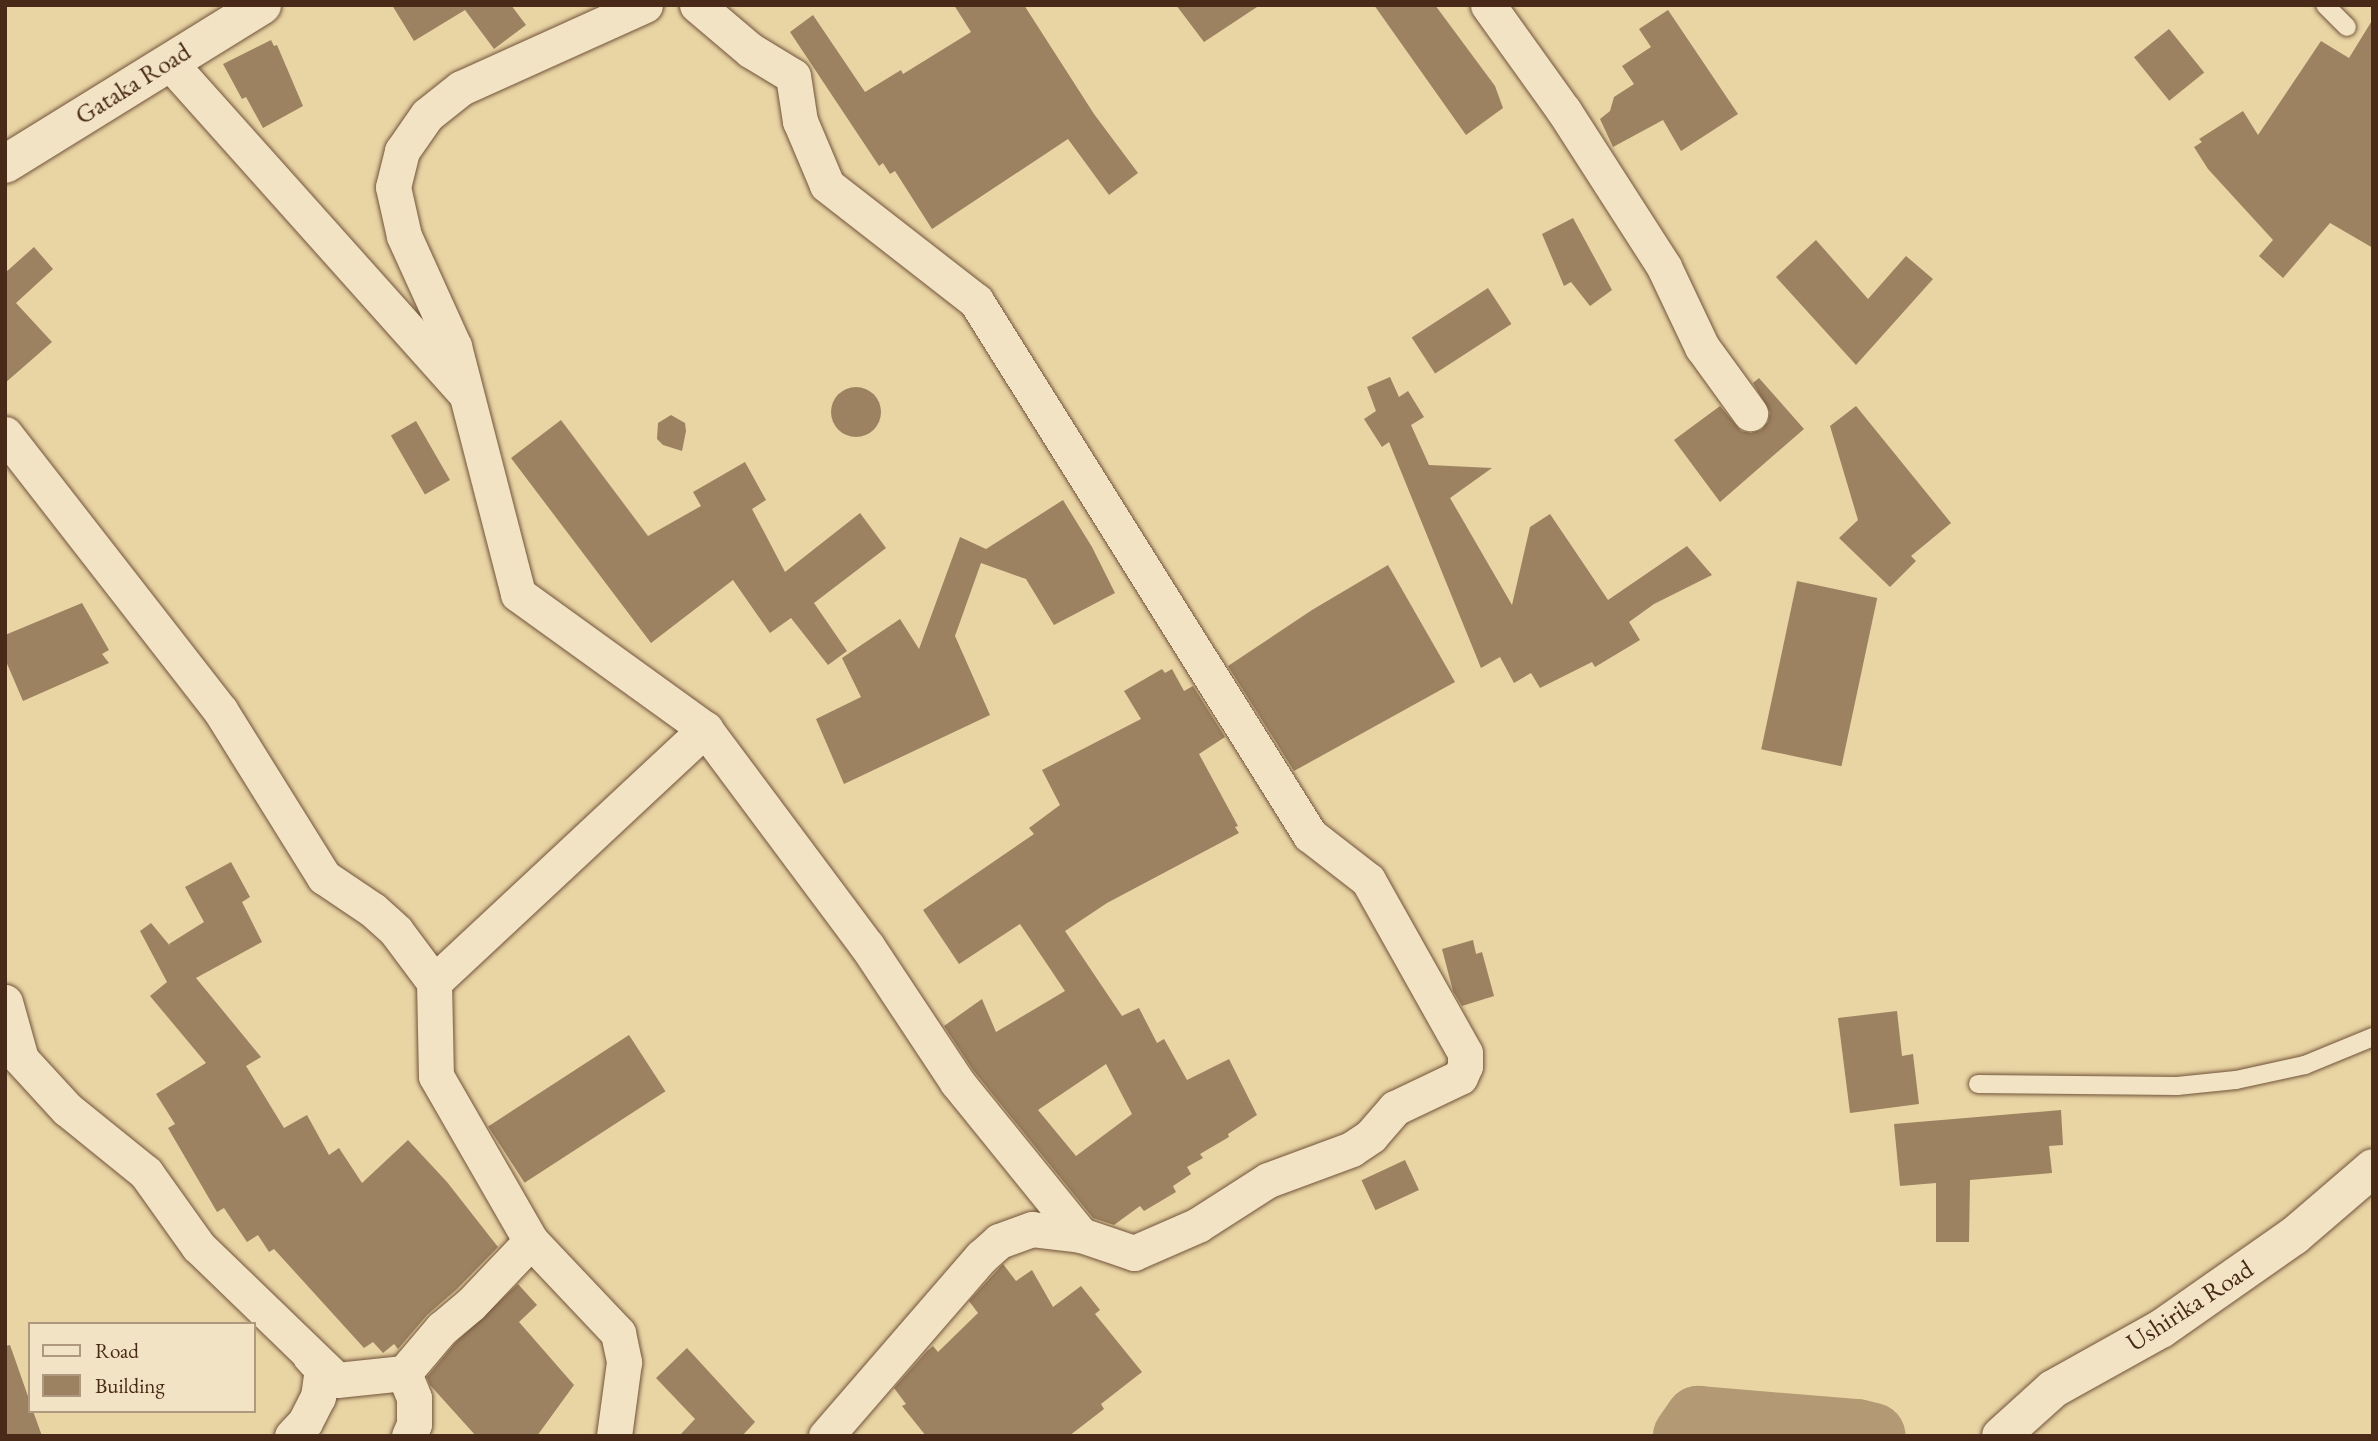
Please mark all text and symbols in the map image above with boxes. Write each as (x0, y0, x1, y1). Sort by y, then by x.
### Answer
street label: Gataka Road (70, 36, 196, 132)
street label: Ushirika Road (2121, 1254, 2259, 1358)
legend (28, 1322, 256, 1413)
text: Road (95, 1337, 139, 1364)
text: Building (95, 1372, 165, 1399)

